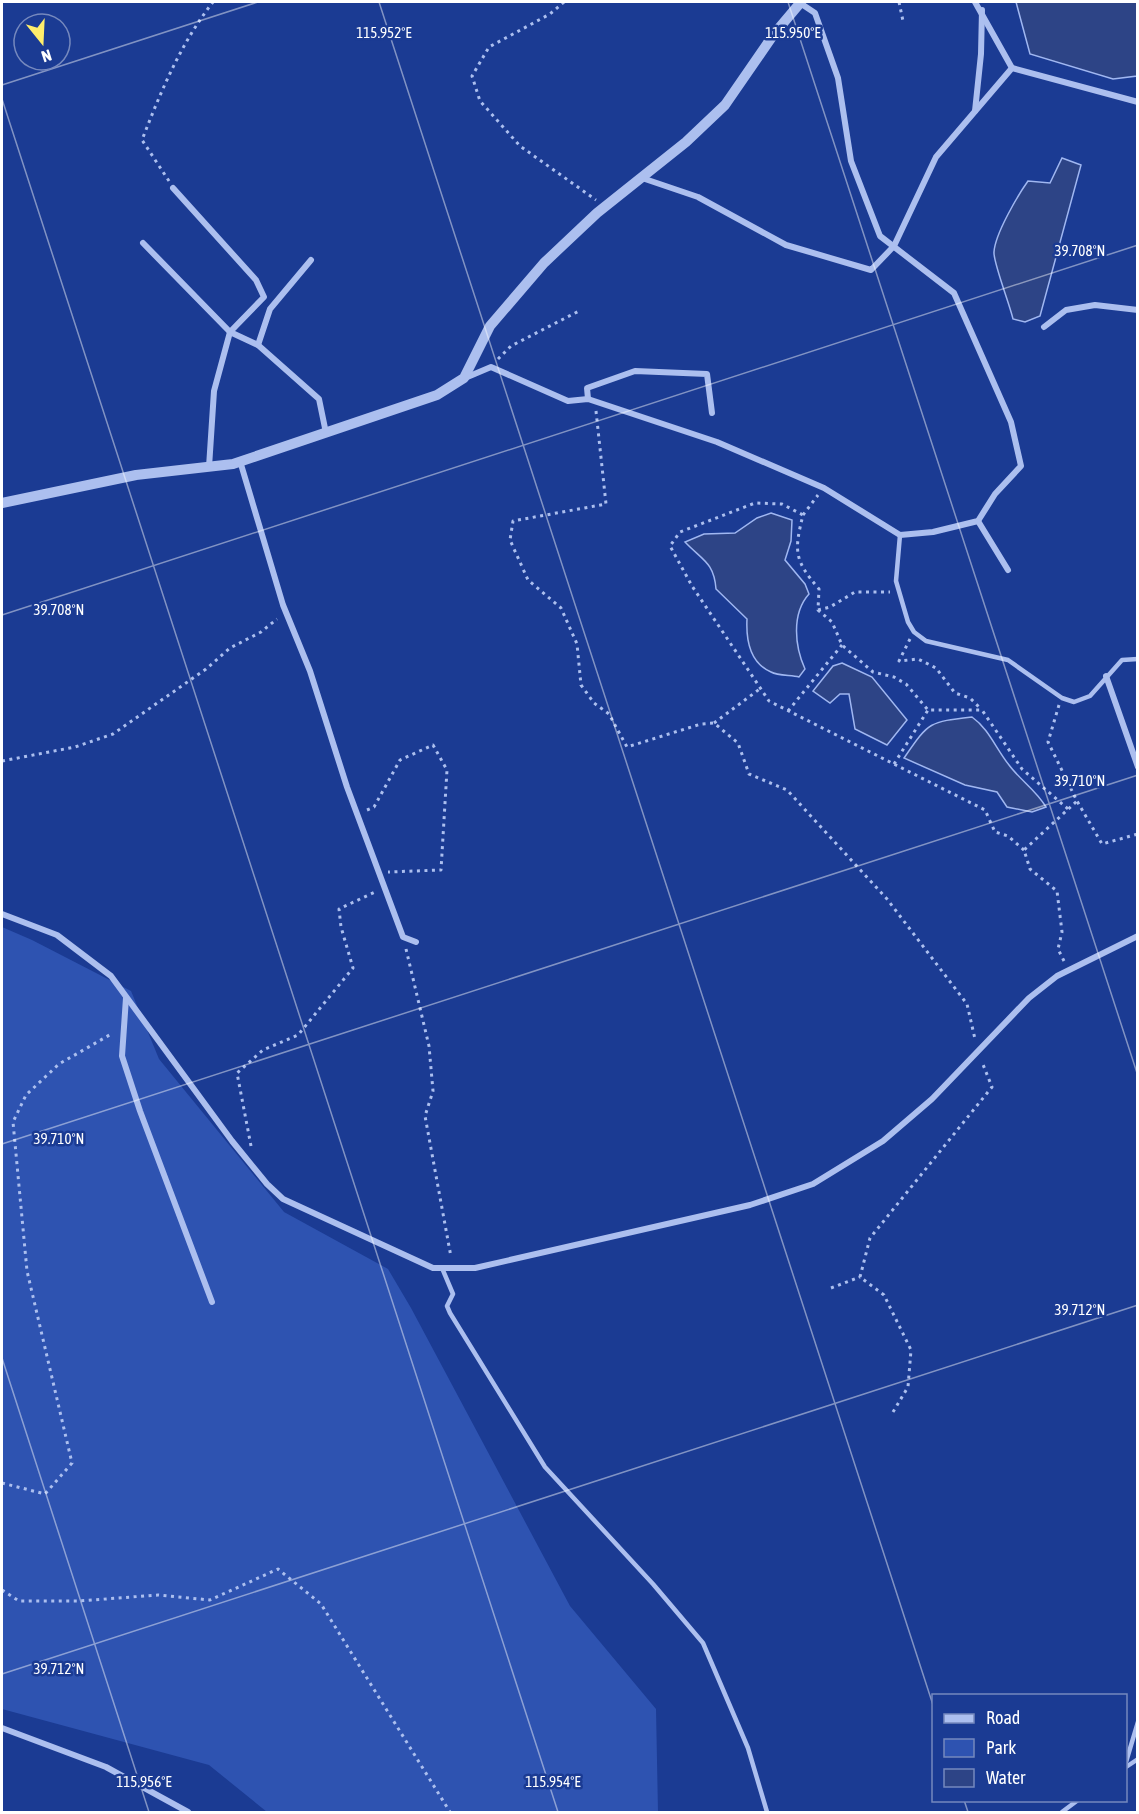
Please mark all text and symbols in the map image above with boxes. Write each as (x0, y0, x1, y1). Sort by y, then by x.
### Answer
north arrow (12, 12, 72, 72)
text: 115.952°E (356, 24, 412, 41)
text: 115.950°E (765, 24, 821, 41)
text: N (39, 46, 54, 66)
text: 39.708°N (1055, 242, 1105, 259)
text: 39.708°N (34, 601, 84, 618)
text: 39.710°N (1055, 772, 1105, 789)
text: 39.710°N (34, 1130, 84, 1147)
text: 39.712°N (1055, 1301, 1105, 1318)
text: 39.712°N (34, 1660, 84, 1677)
legend (932, 1694, 1127, 1802)
text: Road (986, 1707, 1020, 1728)
text: Park (986, 1737, 1016, 1758)
text: Water (986, 1767, 1026, 1788)
text: 115.956°E (116, 1773, 172, 1790)
text: 115.954°E (525, 1773, 581, 1790)

